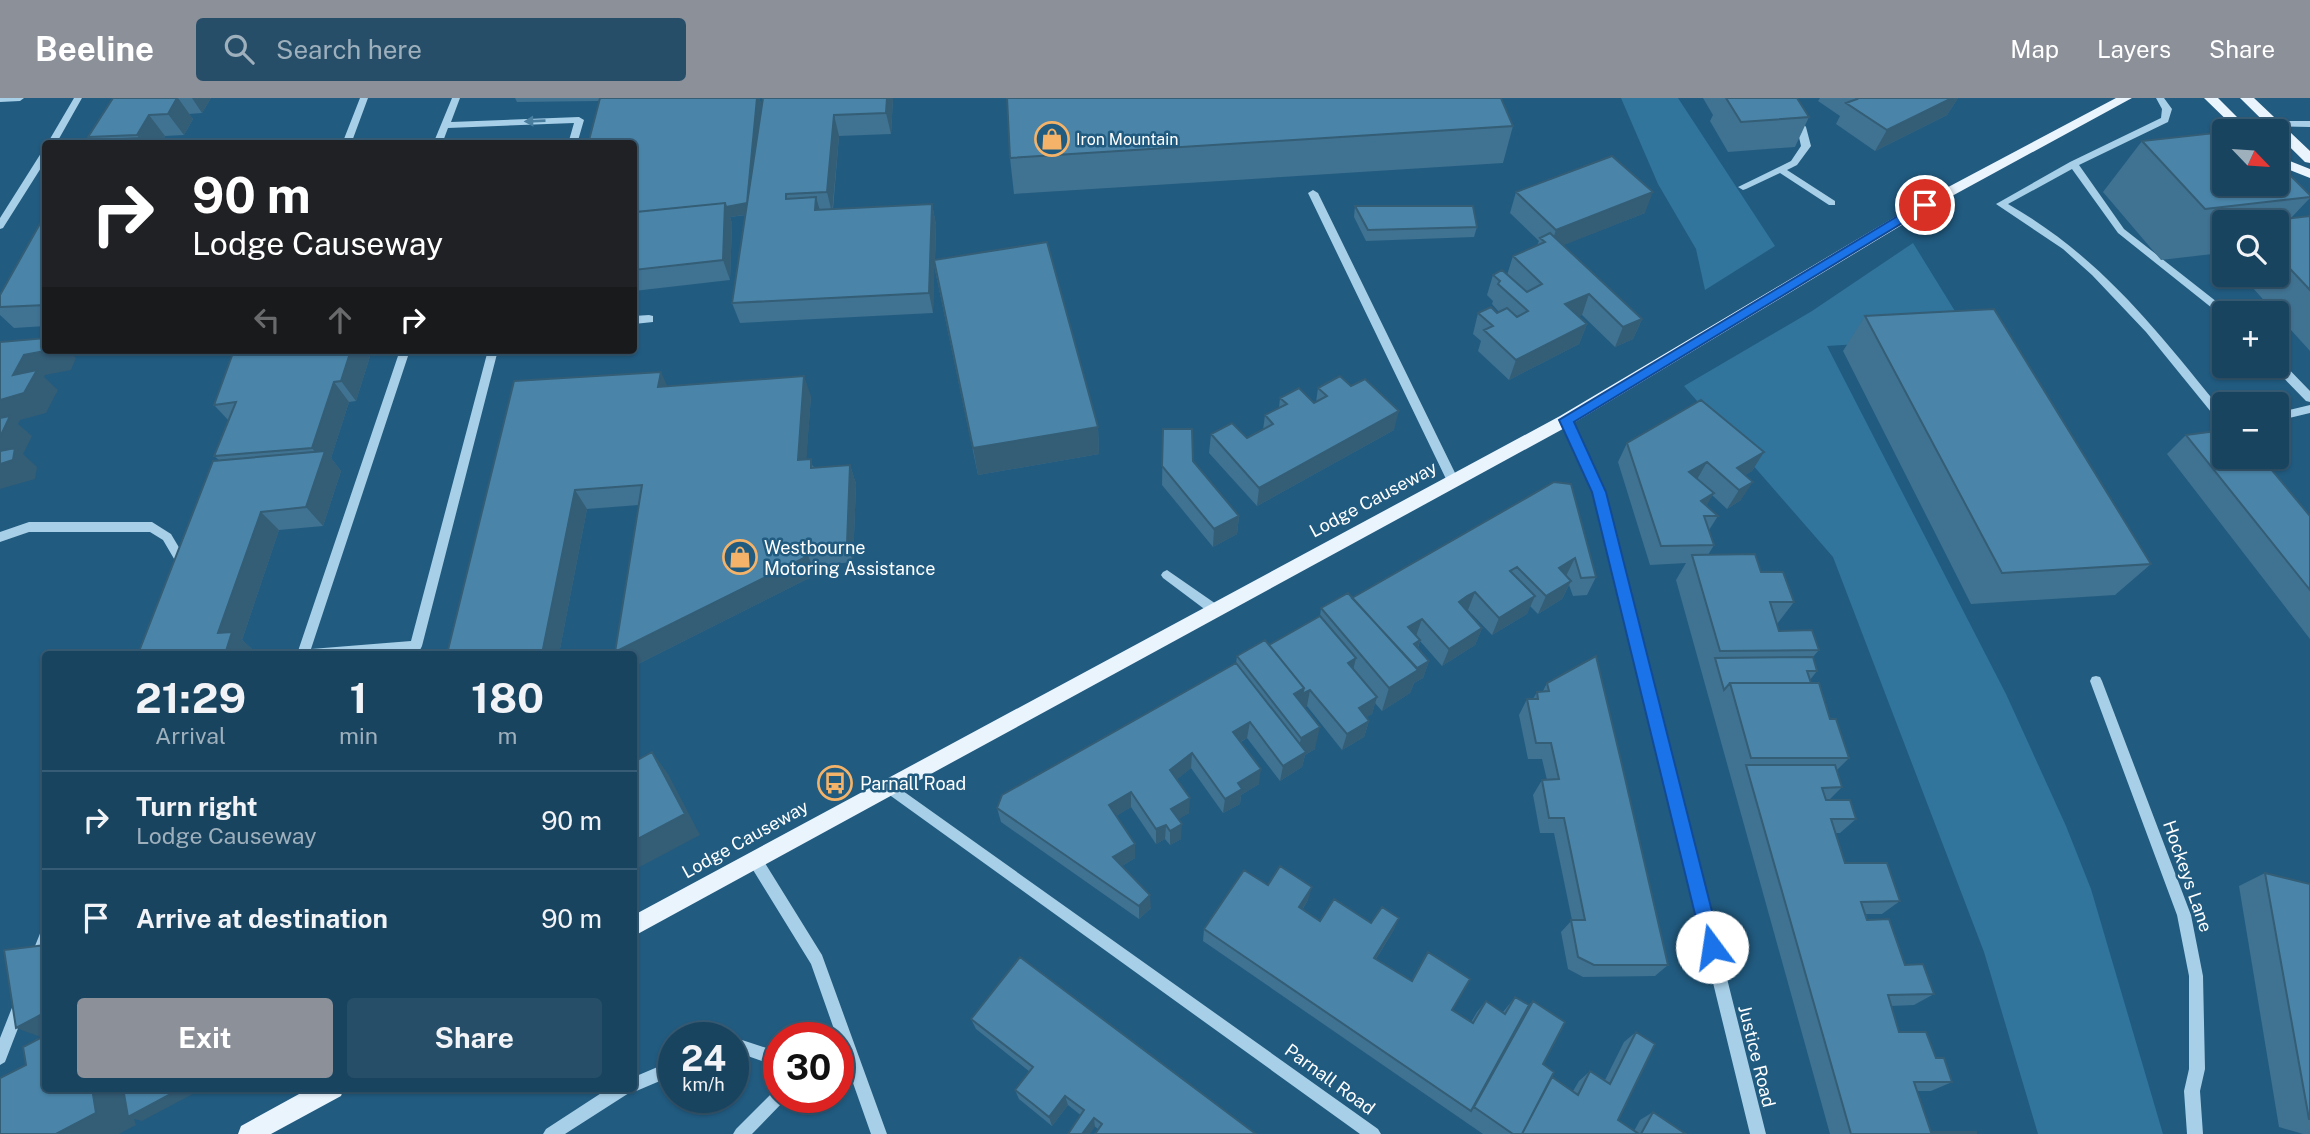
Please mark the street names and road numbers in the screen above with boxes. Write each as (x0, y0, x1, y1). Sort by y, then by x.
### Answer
street label: Lodge Causeway (1306, 456, 1441, 541)
street label: Lodge Causeway (678, 795, 812, 882)
street label: Hockeys Lane (2159, 817, 2217, 935)
street label: Justice Road (1734, 1003, 1780, 1109)
street label: Parnall Road (1281, 1039, 1379, 1119)

